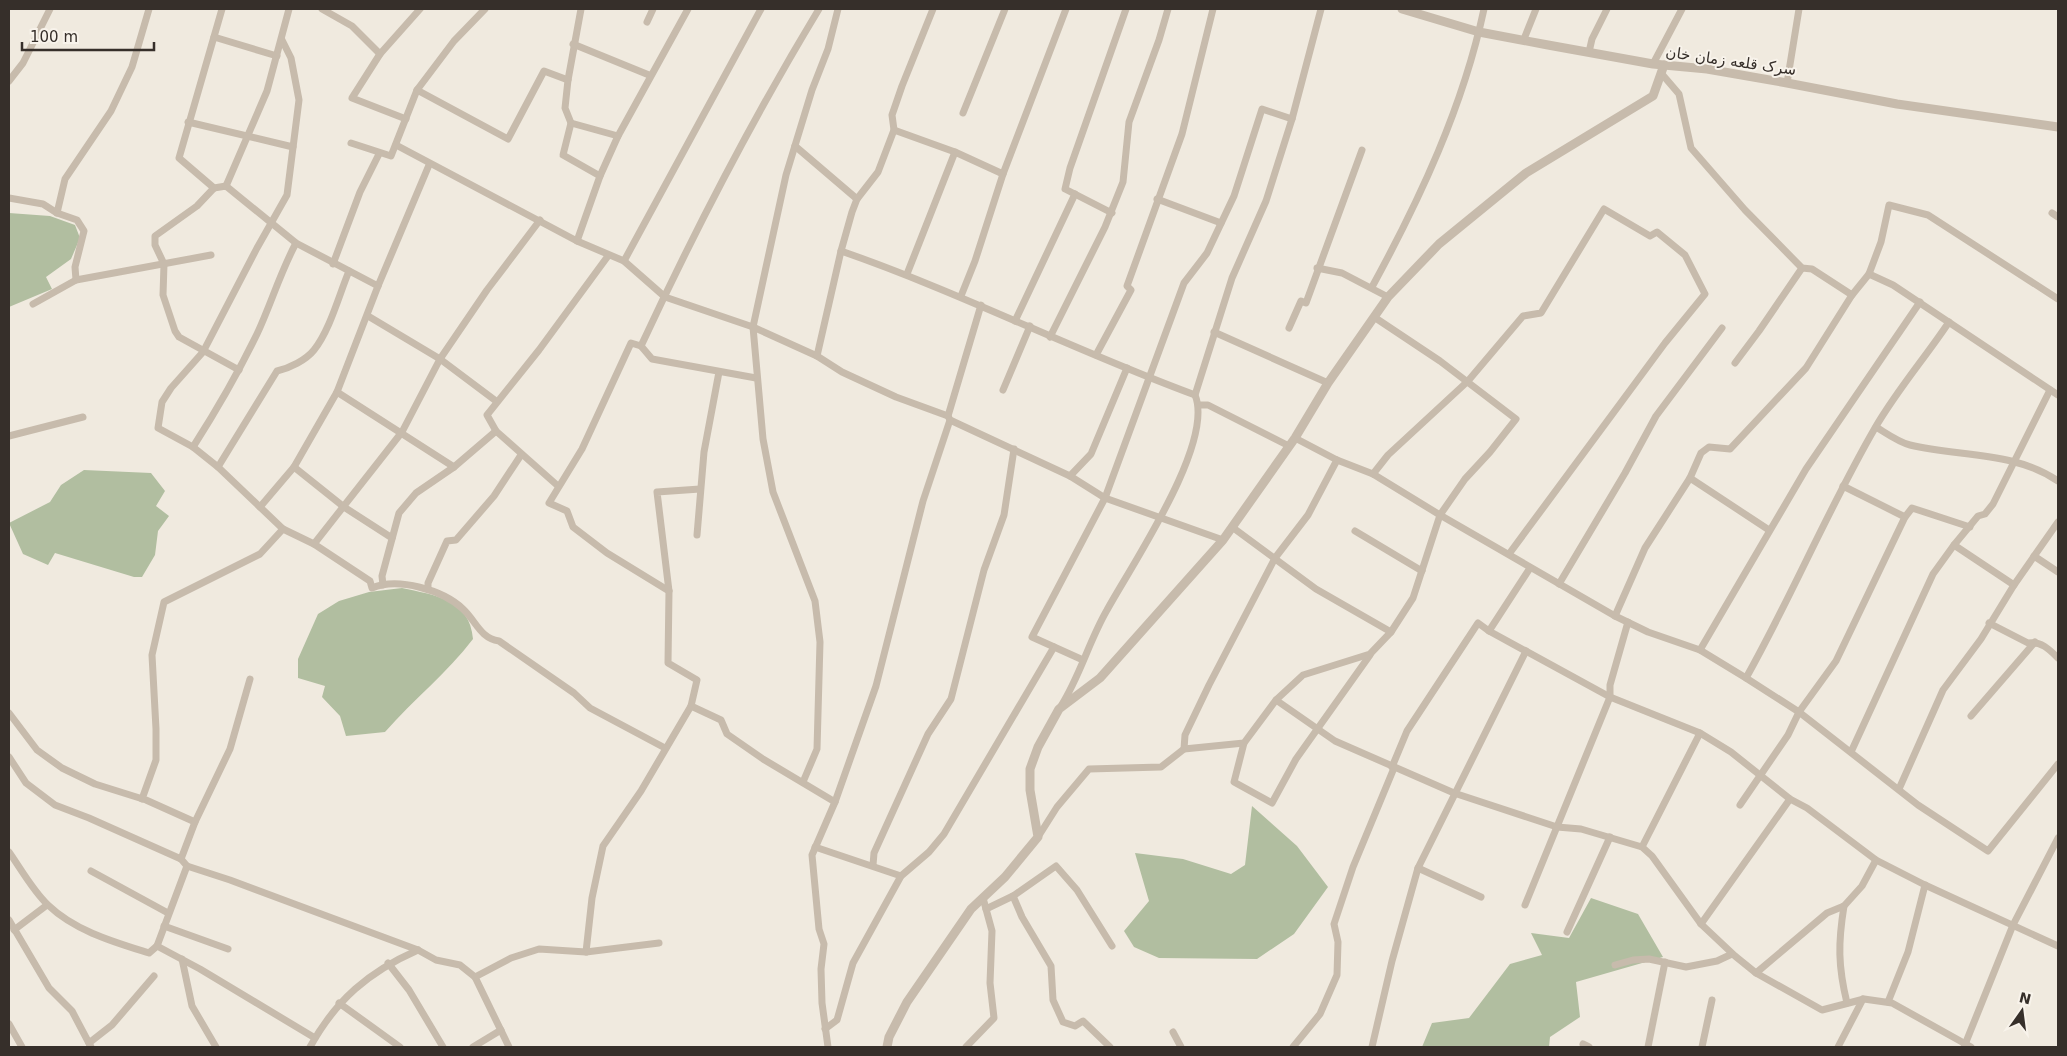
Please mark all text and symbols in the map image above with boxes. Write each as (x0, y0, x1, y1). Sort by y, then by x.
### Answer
scale bar (22, 20, 155, 52)
text: 100 m (30, 28, 78, 46)
street label: سرک قلعه زمان خان (1665, 43, 1797, 79)
north arrow (1997, 986, 2047, 1036)
text: N (2018, 989, 2033, 1008)

